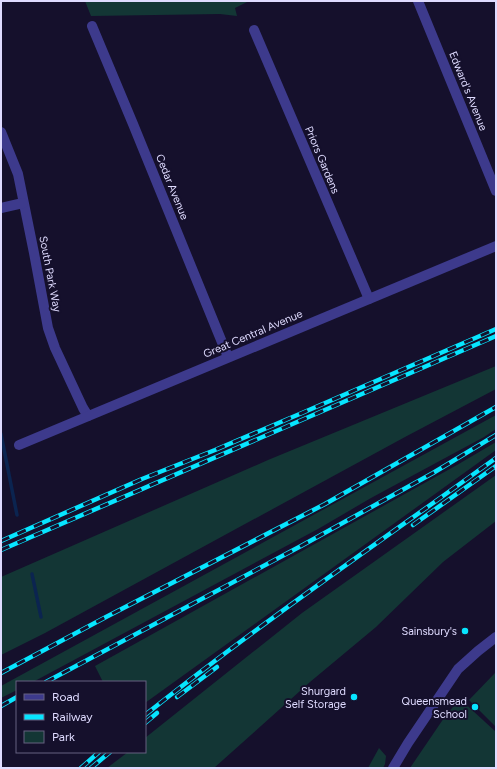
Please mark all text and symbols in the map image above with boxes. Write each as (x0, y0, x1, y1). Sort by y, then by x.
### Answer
street label: Edward's Avenue (446, 49, 490, 133)
street label: Priors Gardens (302, 124, 342, 196)
street label: Cedar Avenue (153, 152, 191, 222)
street label: South Park Way (36, 235, 64, 313)
street label: Great Central Avenue (201, 307, 305, 361)
place label: Sainsbury's (401, 625, 457, 638)
marker: Sainsbury's (460, 626, 470, 636)
legend (16, 681, 146, 753)
place label: Shurgard Self Storage (285, 685, 346, 711)
text: Road (52, 690, 80, 704)
marker: Shurgard Self Storage (349, 692, 359, 702)
place label: Queensmead School (402, 695, 467, 721)
marker: Queensmead School (470, 702, 480, 712)
text: Railway (52, 710, 93, 724)
text: Park (52, 730, 75, 744)

